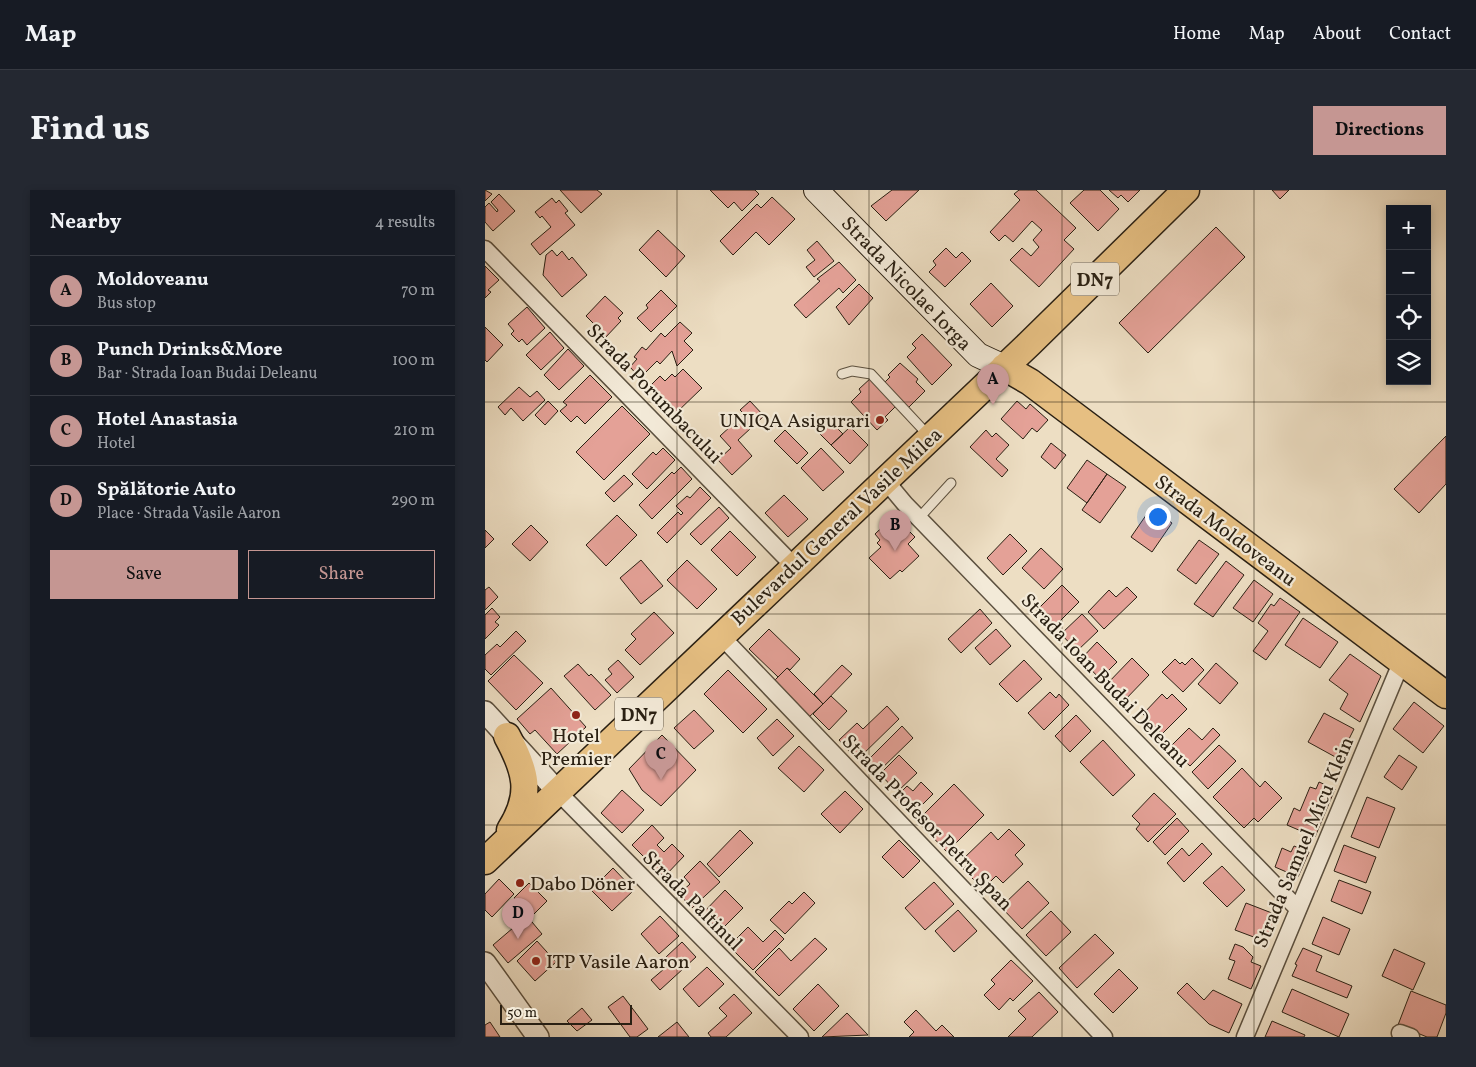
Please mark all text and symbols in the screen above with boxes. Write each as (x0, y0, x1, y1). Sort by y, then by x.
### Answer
text: Map (25, 18, 76, 52)
text: Home (1173, 22, 1221, 47)
text: Map (1249, 22, 1285, 47)
text: About (1313, 22, 1361, 47)
text: Contact (1389, 22, 1451, 47)
text: Find us (30, 106, 150, 154)
button: Directions (1313, 106, 1446, 155)
map controls (1386, 205, 1431, 385)
button: + (1386, 205, 1431, 250)
text: Nearby (50, 208, 121, 237)
street label: Strada Nicolae Iorga (834, 211, 977, 358)
text: 4 results (375, 212, 435, 234)
button: − (1386, 250, 1431, 295)
road number: DN7 (1071, 262, 1119, 296)
text: Moldoveanu (97, 267, 209, 293)
text: A (60, 280, 72, 302)
text: 70 m (401, 280, 435, 302)
text: Bus stop (97, 293, 156, 315)
button: locate (1386, 295, 1431, 340)
street label: Strada Porumbacului (579, 318, 728, 471)
text: Punch Drinks&More (97, 337, 283, 363)
button: layers (1386, 340, 1431, 385)
text: B (61, 350, 71, 372)
text: 100 m (392, 350, 435, 372)
text: Bar · Strada Ioan Budai Deleanu (97, 363, 318, 385)
pin: A (977, 364, 1009, 405)
text: Hotel Anastasia (97, 407, 238, 433)
place label: UNIQA Asigurari (719, 408, 870, 436)
marker: UNIQA Asigurari (874, 414, 886, 426)
text: C (61, 420, 71, 442)
text: 210 m (393, 420, 435, 442)
street label: Bulevardul General Vasile Milea (725, 422, 947, 630)
text: Hotel (97, 433, 135, 455)
street label: Strada Moldoveanu (1148, 469, 1302, 594)
text: Spălătorie Auto (97, 477, 236, 503)
text: D (60, 490, 72, 512)
text: 290 m (391, 490, 435, 512)
text: Place · Strada Vasile Aaron (97, 503, 281, 525)
your location (1145, 504, 1171, 530)
pin: B (879, 510, 911, 551)
button: Save (50, 550, 238, 599)
button: Share (248, 550, 435, 599)
street label: Strada Ioan Budai Deleanu (1014, 588, 1196, 775)
road number: DN7 (615, 698, 663, 730)
marker: Hotel Premier (570, 709, 582, 721)
place label: Hotel Premier (540, 723, 612, 774)
street label: Strada Profesor Petru Șpan (835, 729, 1019, 918)
street label: Strada Samuel Micu Klein (1248, 733, 1362, 953)
pin: C (645, 739, 677, 780)
street label: Strada Paltinul (635, 845, 748, 958)
place label: Dabo Döner (530, 871, 635, 899)
marker: Dabo Döner (514, 877, 526, 889)
pin: D (502, 898, 534, 939)
place label: ITP Vasile Aaron (546, 949, 690, 977)
marker: ITP Vasile Aaron (530, 955, 542, 967)
scale bar (500, 1002, 633, 1025)
text: 50 m (507, 1004, 537, 1023)

